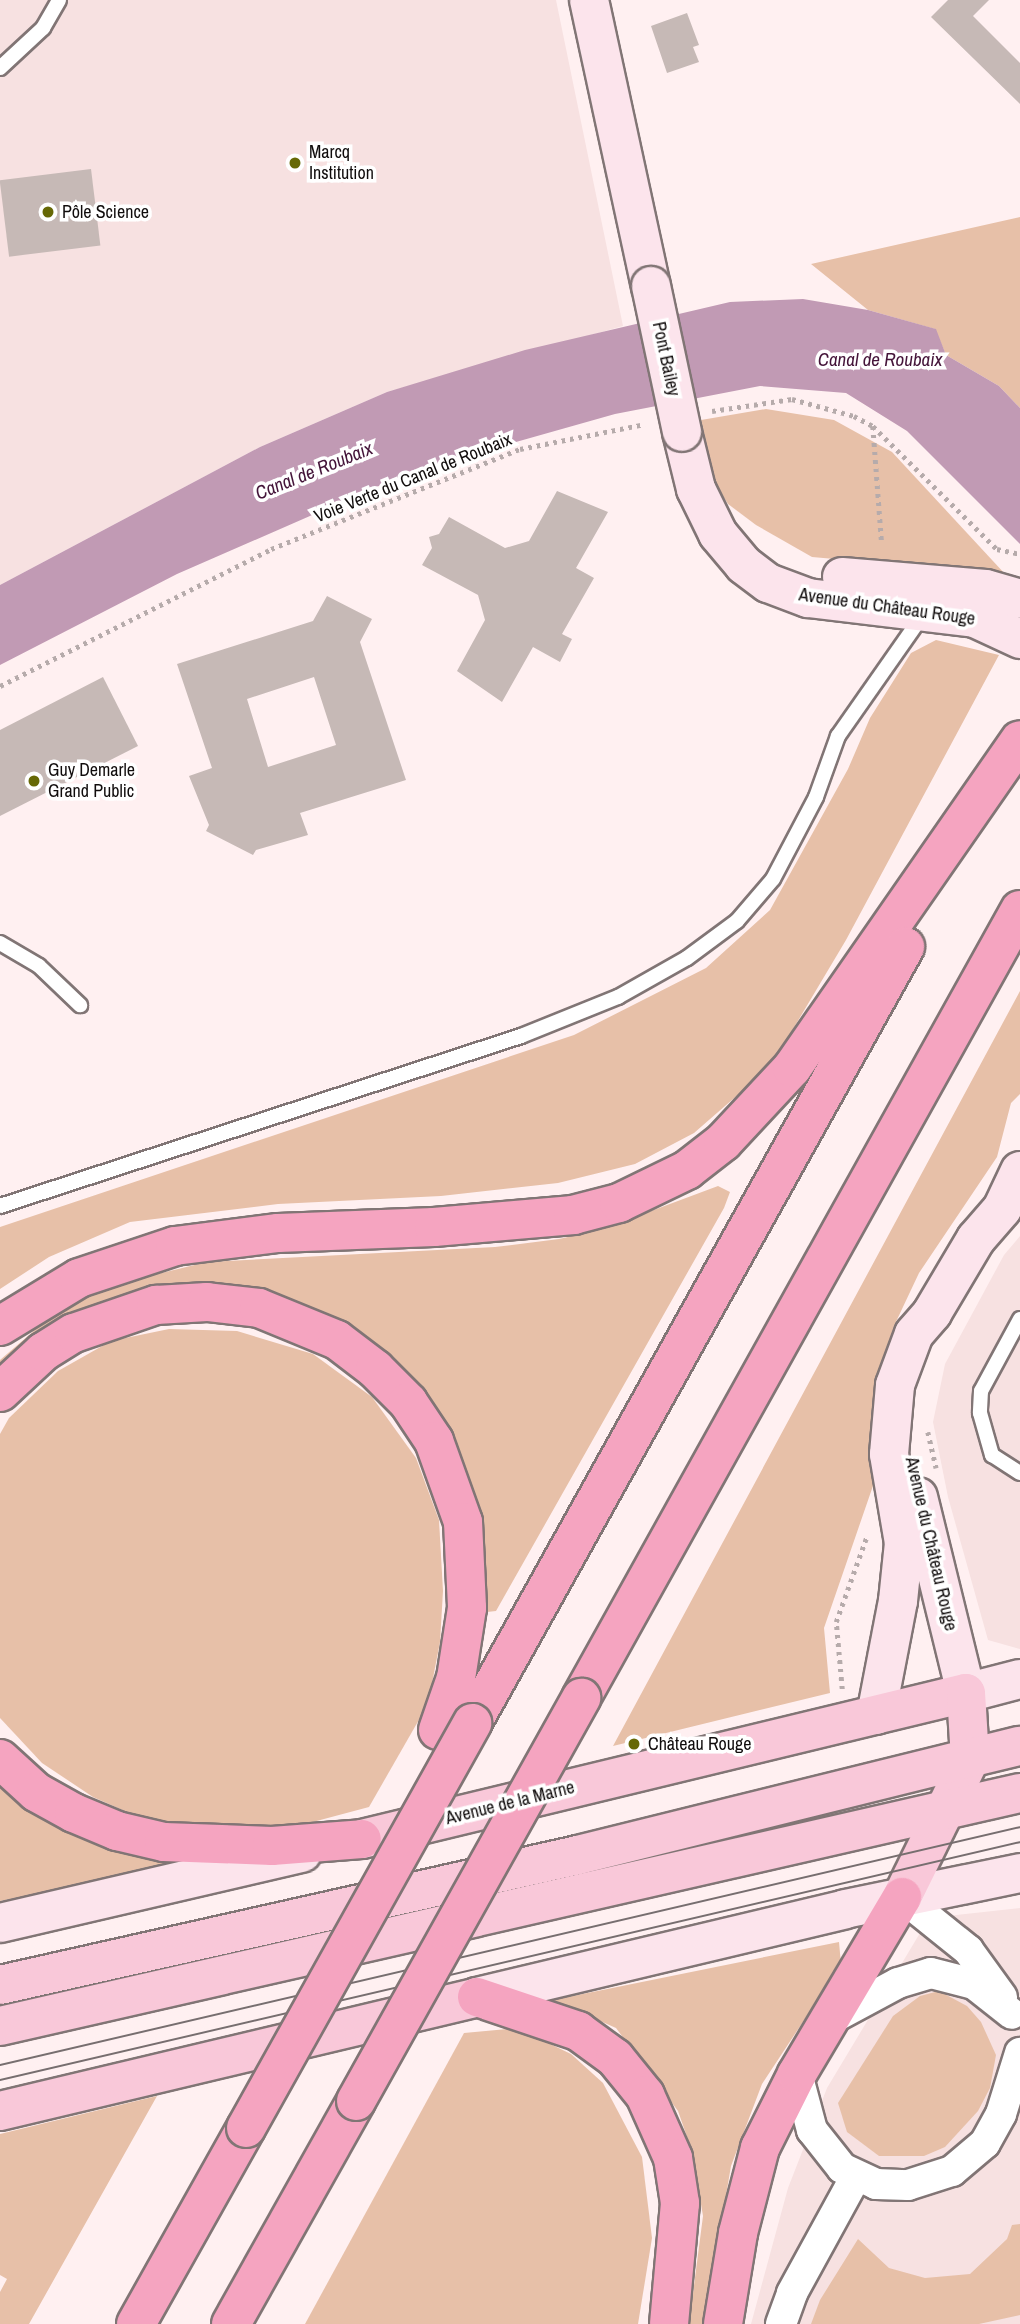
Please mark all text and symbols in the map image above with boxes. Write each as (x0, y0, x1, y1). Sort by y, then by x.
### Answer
place label: Marcq Institution (309, 142, 374, 184)
marker: Marcq Institution (287, 155, 303, 171)
place label: Pôle Science (62, 201, 149, 223)
marker: Pôle Science (40, 204, 56, 220)
street label: Pont Bailey (648, 320, 684, 398)
water label: Canal de Roubaix (818, 349, 942, 371)
street label: Voie Verte du Canal de Roubaix (311, 428, 515, 528)
water label: Canal de Roubaix (252, 437, 376, 505)
street label: Avenue du Château Rouge (797, 584, 977, 630)
place label: Guy Demarle Grand Public (48, 760, 135, 802)
marker: Guy Demarle Grand Public (26, 773, 42, 789)
street label: Avenue du Château Rouge (900, 1455, 962, 1633)
place label: Château Rouge (648, 1733, 751, 1755)
marker: Château Rouge (626, 1736, 642, 1752)
street label: Avenue de la Marne (443, 1777, 577, 1829)

